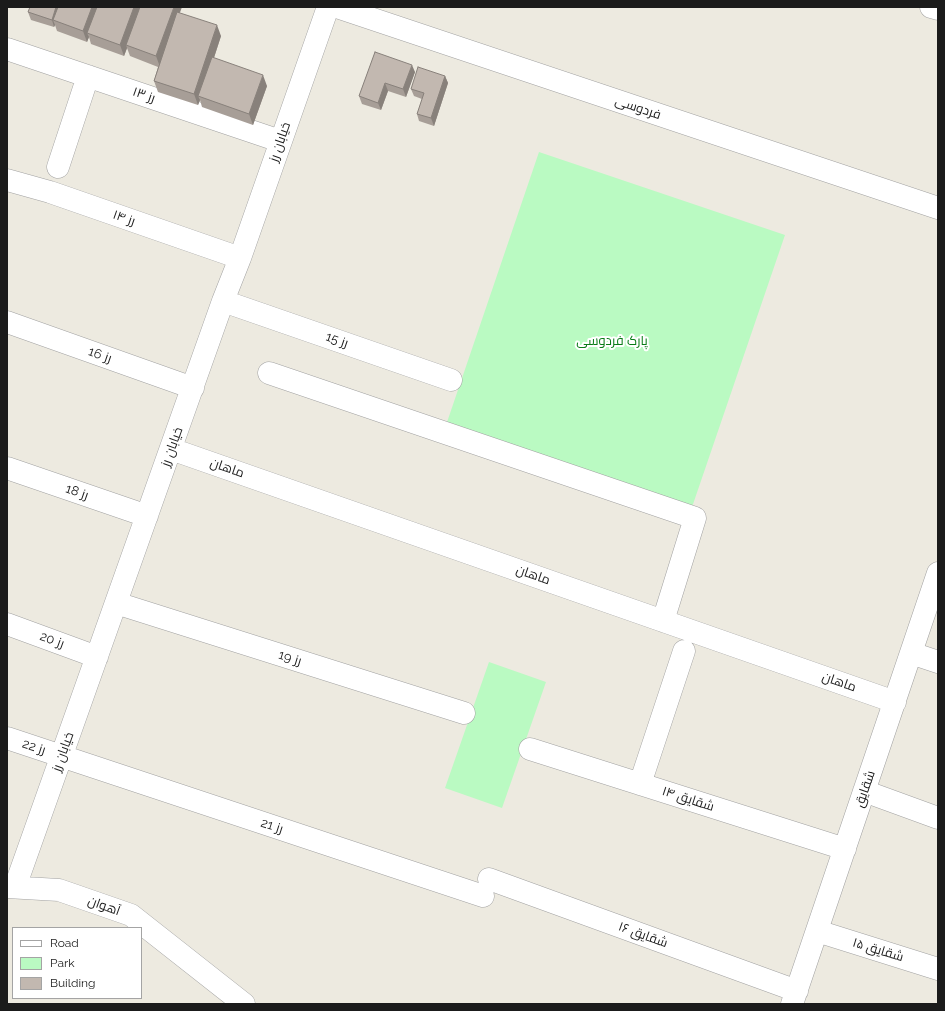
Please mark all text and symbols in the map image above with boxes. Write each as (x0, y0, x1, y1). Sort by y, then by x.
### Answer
street label: رز ۱۳ (131, 84, 157, 106)
street label: فردوسی (613, 93, 663, 123)
street label: خیابان رز (266, 120, 294, 164)
street label: رز ۱۴ (111, 207, 137, 229)
street label: رز 15 (324, 329, 350, 351)
park label: پارک فردوسی (576, 333, 648, 349)
street label: رز 16 (86, 344, 114, 366)
street label: خیابان رز (158, 425, 186, 469)
street label: ماهان (208, 455, 246, 481)
street label: رز 18 (63, 481, 91, 503)
street label: ماهان (514, 562, 552, 588)
street label: رز 20 (38, 628, 66, 652)
street label: رز 19 (277, 647, 303, 669)
street label: ماهان (820, 669, 858, 695)
street label: خیابان رز (49, 730, 77, 774)
street label: رز 22 (20, 736, 48, 758)
street label: شقایق (851, 768, 879, 810)
street label: شقایق ۱۴ (660, 783, 716, 815)
street label: رز 21 (259, 815, 285, 837)
street label: آهوان (86, 893, 122, 919)
street label: شقایق ۱۶ (616, 919, 670, 951)
legend (12, 927, 142, 999)
street label: شقایق ۱۵ (851, 935, 905, 965)
text: Road (50, 936, 79, 950)
text: Park (50, 956, 75, 970)
text: Building (50, 976, 96, 990)

